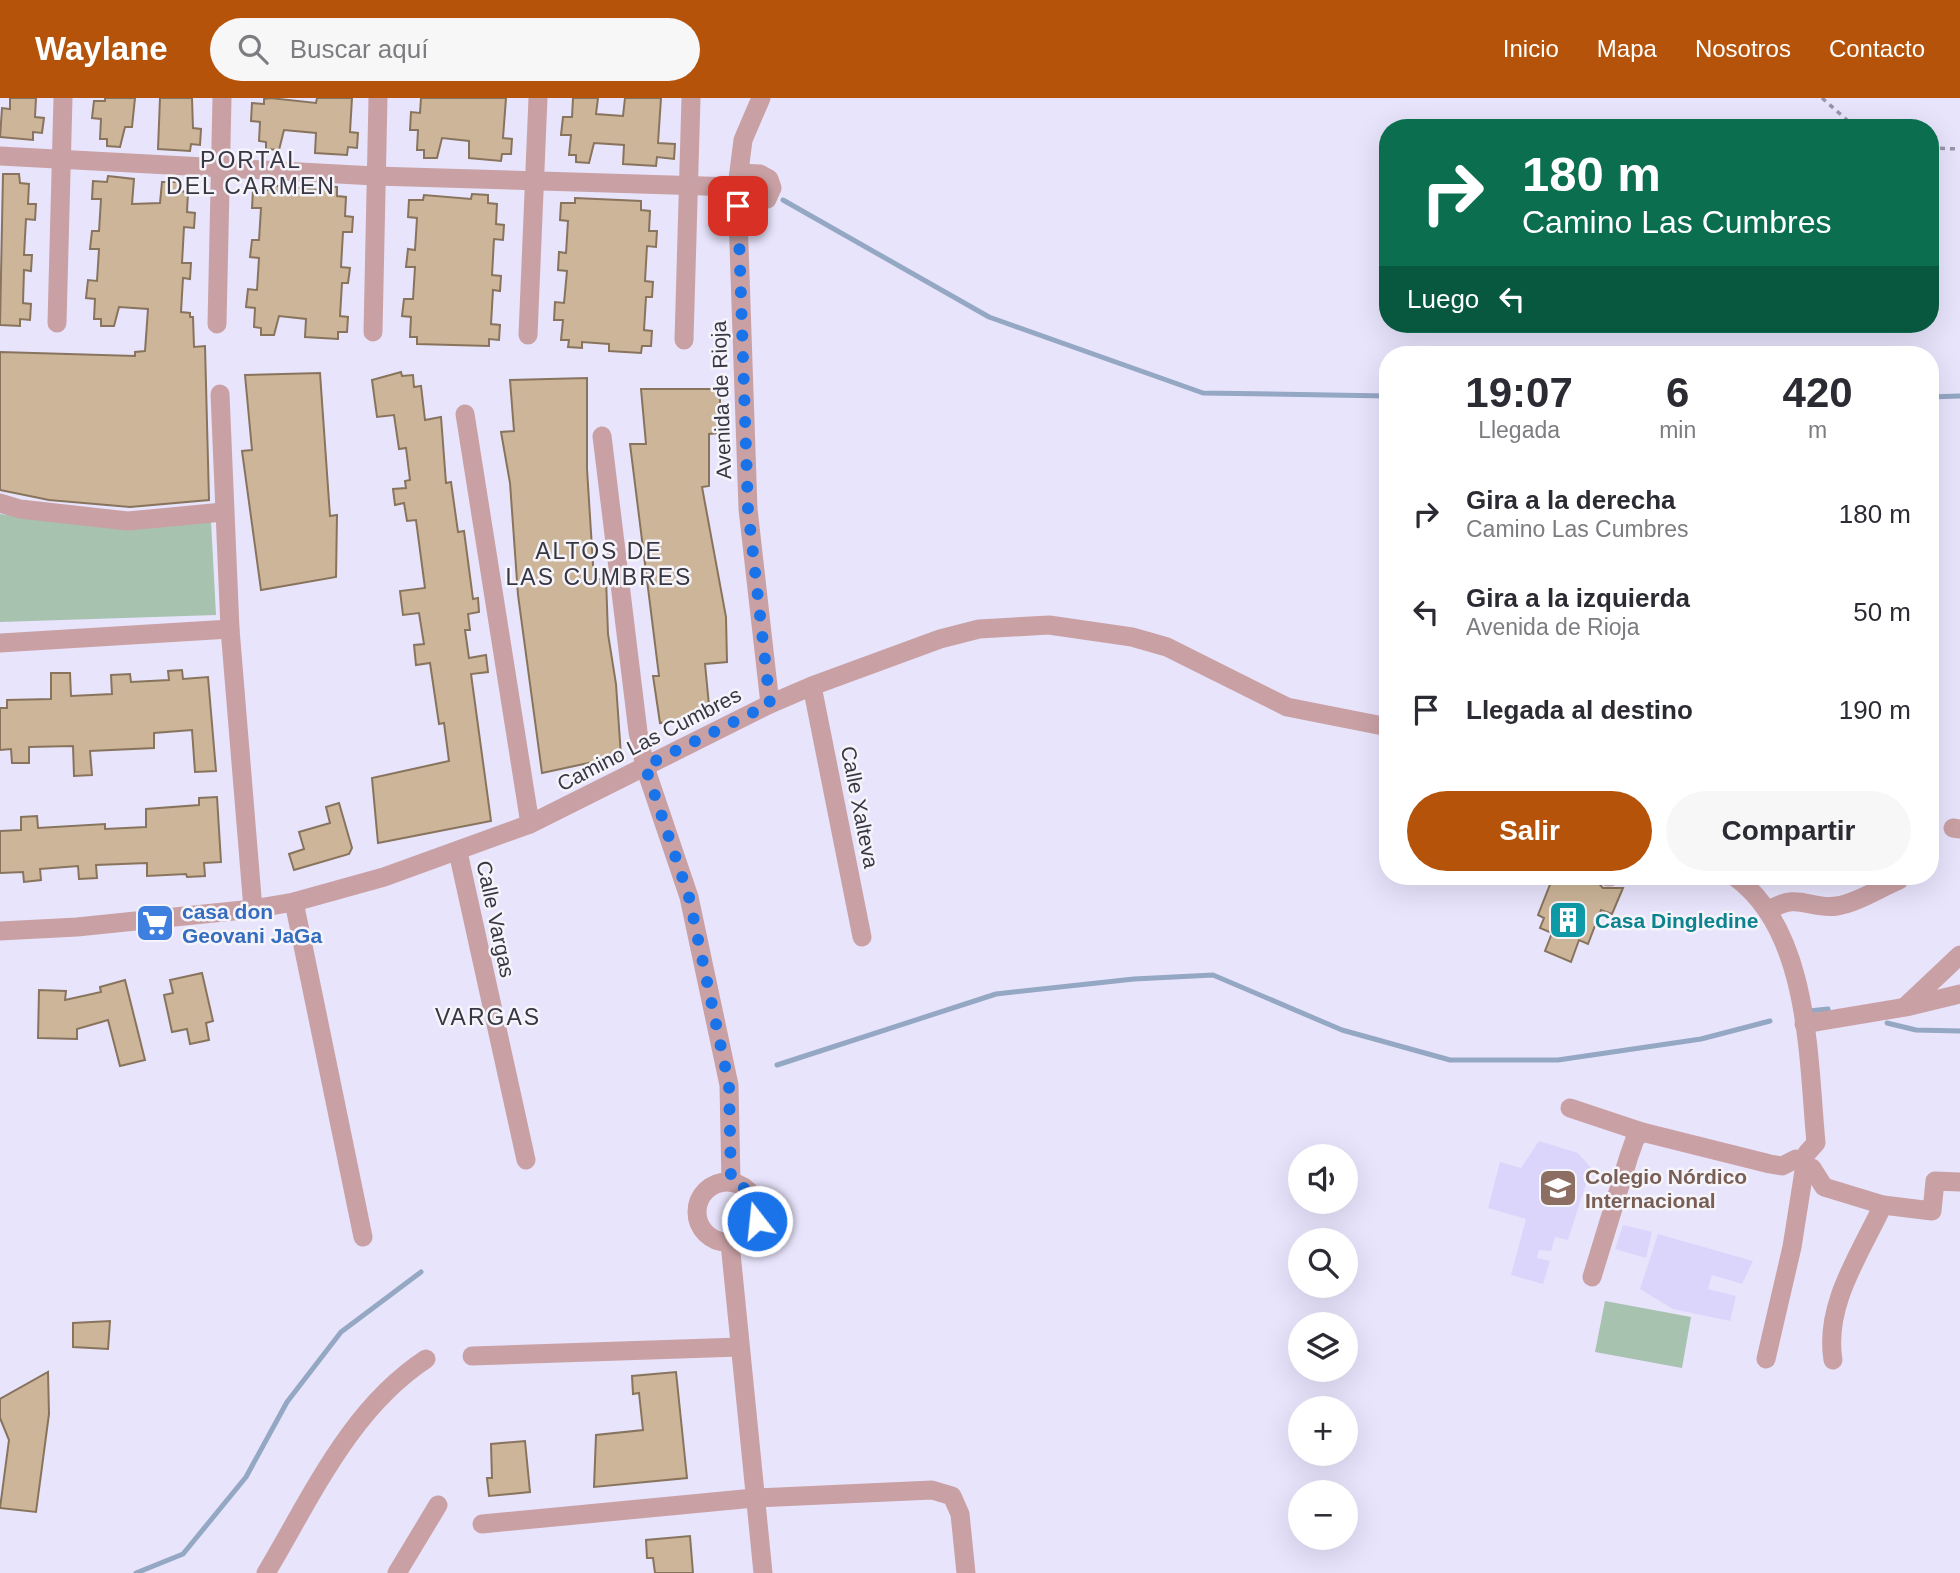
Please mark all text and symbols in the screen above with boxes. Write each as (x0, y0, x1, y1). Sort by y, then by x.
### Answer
search box (210, 18, 700, 81)
text: Waylane (35, 30, 168, 67)
icon: search (234, 30, 272, 68)
text: Buscar aquí (290, 34, 428, 64)
text: Inicio (1503, 35, 1559, 62)
text: Mapa (1597, 35, 1657, 62)
text: Nosotros (1695, 35, 1791, 62)
text: Contacto (1829, 35, 1925, 62)
district label: PORTAL DEL CARMEN (166, 147, 336, 199)
icon: right (1407, 147, 1498, 238)
text: 180 m (1522, 147, 1661, 201)
pin (708, 176, 768, 236)
icon: arrive (719, 187, 757, 225)
text: Camino Las Cumbres (1522, 204, 1831, 240)
icon: left (1493, 280, 1531, 318)
text: Luego (1407, 284, 1479, 314)
street label: Avenida de Rioja (707, 320, 735, 480)
text: 19:07 (1465, 369, 1573, 416)
text: 6 (1666, 369, 1689, 416)
text: 420 (1783, 369, 1853, 416)
text: Llegada (1478, 417, 1560, 443)
text: min (1659, 417, 1696, 443)
text: m (1808, 417, 1827, 443)
text: Gira a la derecha (1466, 485, 1676, 515)
icon: right (1407, 495, 1445, 533)
text: 180 m (1839, 499, 1911, 529)
text: Camino Las Cumbres (1466, 516, 1688, 542)
district label: ALTOS DE LAS CUMBRES (506, 538, 692, 590)
text: Gira a la izquierda (1466, 583, 1690, 613)
icon: left (1407, 593, 1445, 631)
text: 50 m (1853, 597, 1911, 627)
text: Avenida de Rioja (1466, 614, 1639, 640)
street label: Camino Las Cumbres (553, 683, 745, 795)
icon: arrive (1407, 691, 1445, 729)
text: Llegada al destino (1466, 695, 1693, 725)
text: 190 m (1839, 695, 1911, 725)
street label: Calle Xalteva (837, 744, 883, 870)
button: Salir (1407, 791, 1652, 871)
button: Compartir (1666, 791, 1911, 871)
street label: Calle Vargas (472, 859, 520, 979)
building icon: Casa Dingledine (1547, 899, 1589, 941)
place label: casa don Geovani JaGa (182, 900, 322, 947)
supermarket icon: casa don Geovani JaGa (134, 902, 176, 944)
place label: Casa Dingledine (1595, 909, 1758, 932)
district label: VARGAS (435, 1004, 541, 1030)
map controls (1288, 1144, 1358, 1550)
button: sound (1288, 1144, 1358, 1214)
place label: Colegio Nórdico Internacional (1585, 1165, 1747, 1212)
school or university icon: Colegio Nórdico Internacional (1537, 1167, 1579, 1209)
position arrow (720, 1184, 794, 1258)
button: search (1288, 1228, 1358, 1298)
button: layers (1288, 1312, 1358, 1382)
button: + (1288, 1396, 1358, 1466)
button: − (1288, 1480, 1358, 1550)

